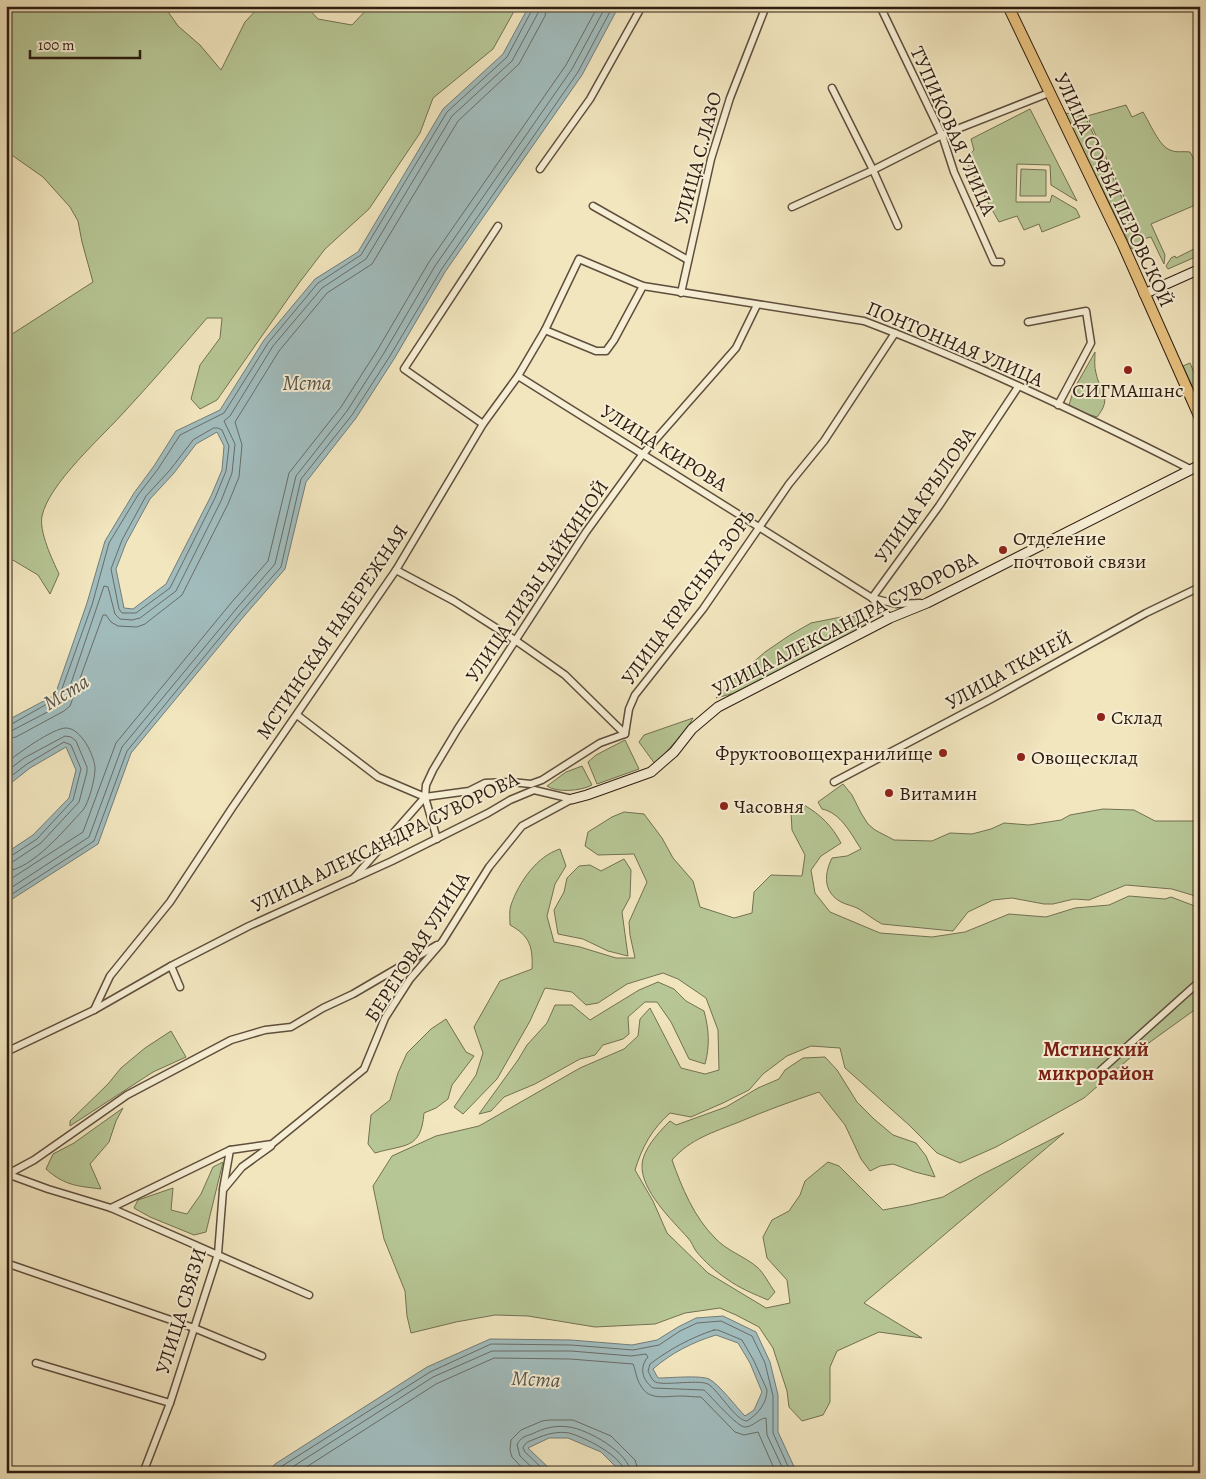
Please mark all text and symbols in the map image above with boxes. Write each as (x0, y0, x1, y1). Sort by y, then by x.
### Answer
scale bar (30, 28, 140, 60)
text: 100 m (38, 35, 75, 55)
street label: ТУПИКОВАЯ УЛИЦА (904, 42, 1003, 220)
street label: УЛИЦА СОФЬИ ПЕРОВСКОЙ (1048, 68, 1180, 312)
street label: УЛИЦА С.ЛАЗО (667, 89, 729, 227)
street label: ПОНТОННАЯ УЛИЦА (862, 294, 1048, 394)
marker: СИГМАшанс (1122, 364, 1134, 376)
water label: Мста (282, 369, 332, 397)
place label: СИГМАшанс (1072, 377, 1184, 404)
street label: УЛИЦА КИРОВА (595, 398, 733, 498)
street label: УЛИЦА КРЫЛОВА (868, 422, 982, 568)
street label: УЛИЦА ЛИЗЫ ЧАЙКИНОЙ (459, 475, 615, 687)
street label: УЛИЦА КРАСНЫХ ЗОРЬ (615, 504, 761, 690)
street label: МСТИНСКАЯ НАБЕРЕЖНАЯ (250, 519, 414, 745)
place label: Отделение почтовой связи (1013, 525, 1146, 575)
marker: Отделение почтовой связи (997, 544, 1009, 556)
street label: УЛИЦА АЛЕКСАНДРА СУВОРОВА (708, 545, 983, 703)
street label: УЛИЦА ТКАЧЕЙ (941, 624, 1077, 716)
water label: Мста (38, 667, 94, 717)
place label: Склад (1111, 704, 1163, 731)
marker: Склад (1095, 711, 1107, 723)
place label: Фруктоовощехранилище (715, 740, 933, 767)
place label: Овощесклад (1031, 744, 1138, 771)
marker: Фруктоовощехранилище (937, 747, 949, 759)
marker: Овощесклад (1015, 751, 1027, 763)
street label: УЛИЦА АЛЕКСАНДРА СУВОРОВА (247, 765, 524, 919)
place label: Витамин (899, 780, 977, 807)
marker: Витамин (883, 787, 895, 799)
place label: Часовня (734, 793, 804, 820)
marker: Часовня (718, 800, 730, 812)
street label: БЕРЕГОВАЯ УЛИЦА (358, 866, 476, 1027)
district label: Мстинский микрорайон (1038, 1035, 1154, 1087)
street label: УЛИЦА СВЯЗИ (149, 1245, 213, 1377)
water label: Мста (511, 1364, 562, 1394)

